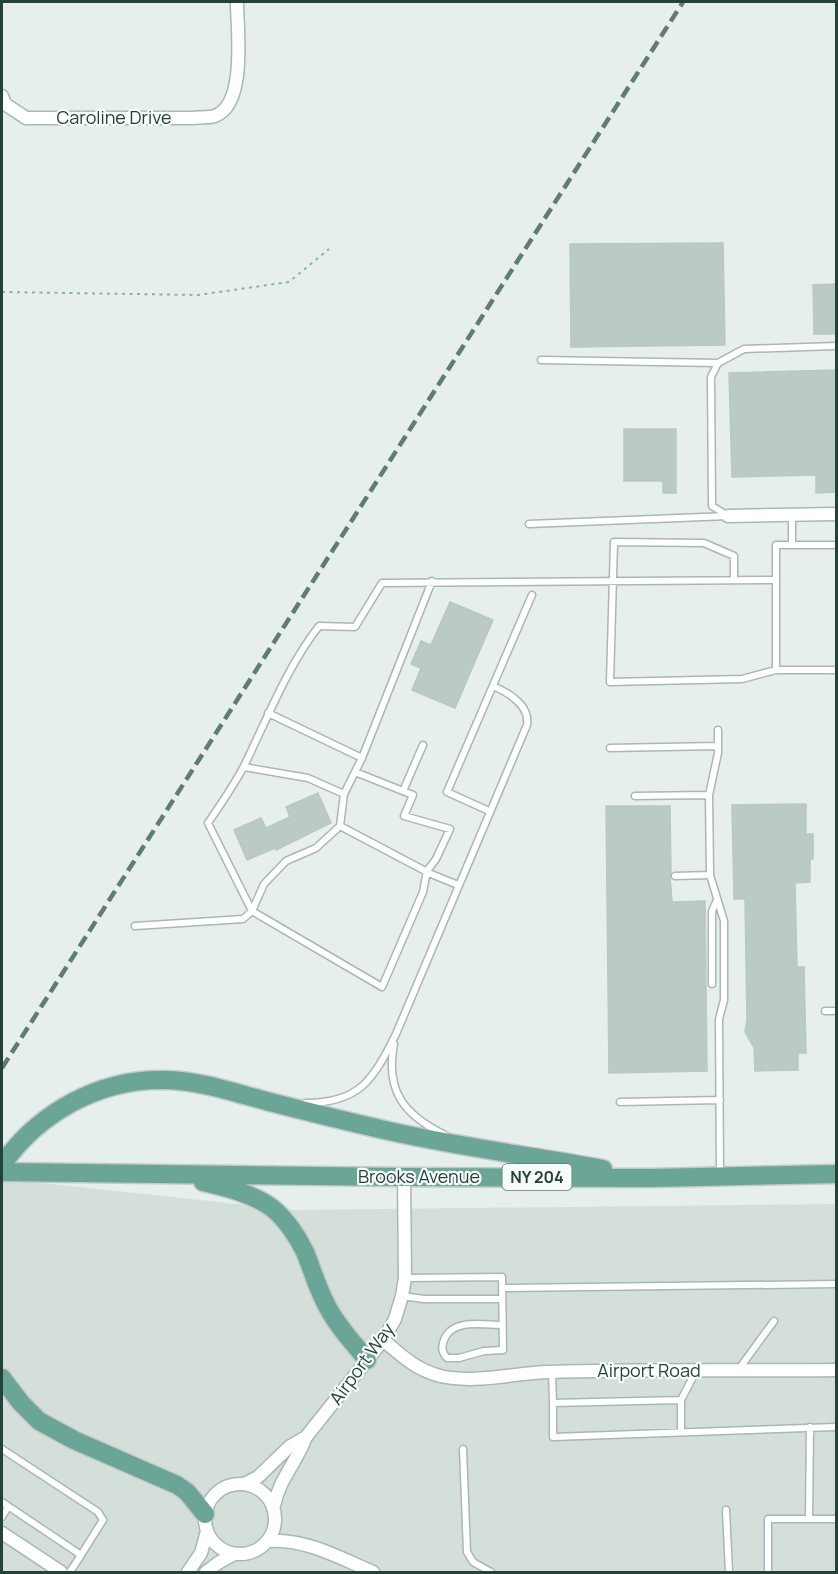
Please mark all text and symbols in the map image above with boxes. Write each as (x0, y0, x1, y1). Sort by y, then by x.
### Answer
street label: Caroline Drive (56, 105, 172, 129)
street label: Brooks Avenue (358, 1164, 480, 1188)
road number: NY 204 (502, 1164, 572, 1190)
street label: Airport Way (323, 1317, 399, 1409)
street label: Airport Road (597, 1358, 701, 1382)

